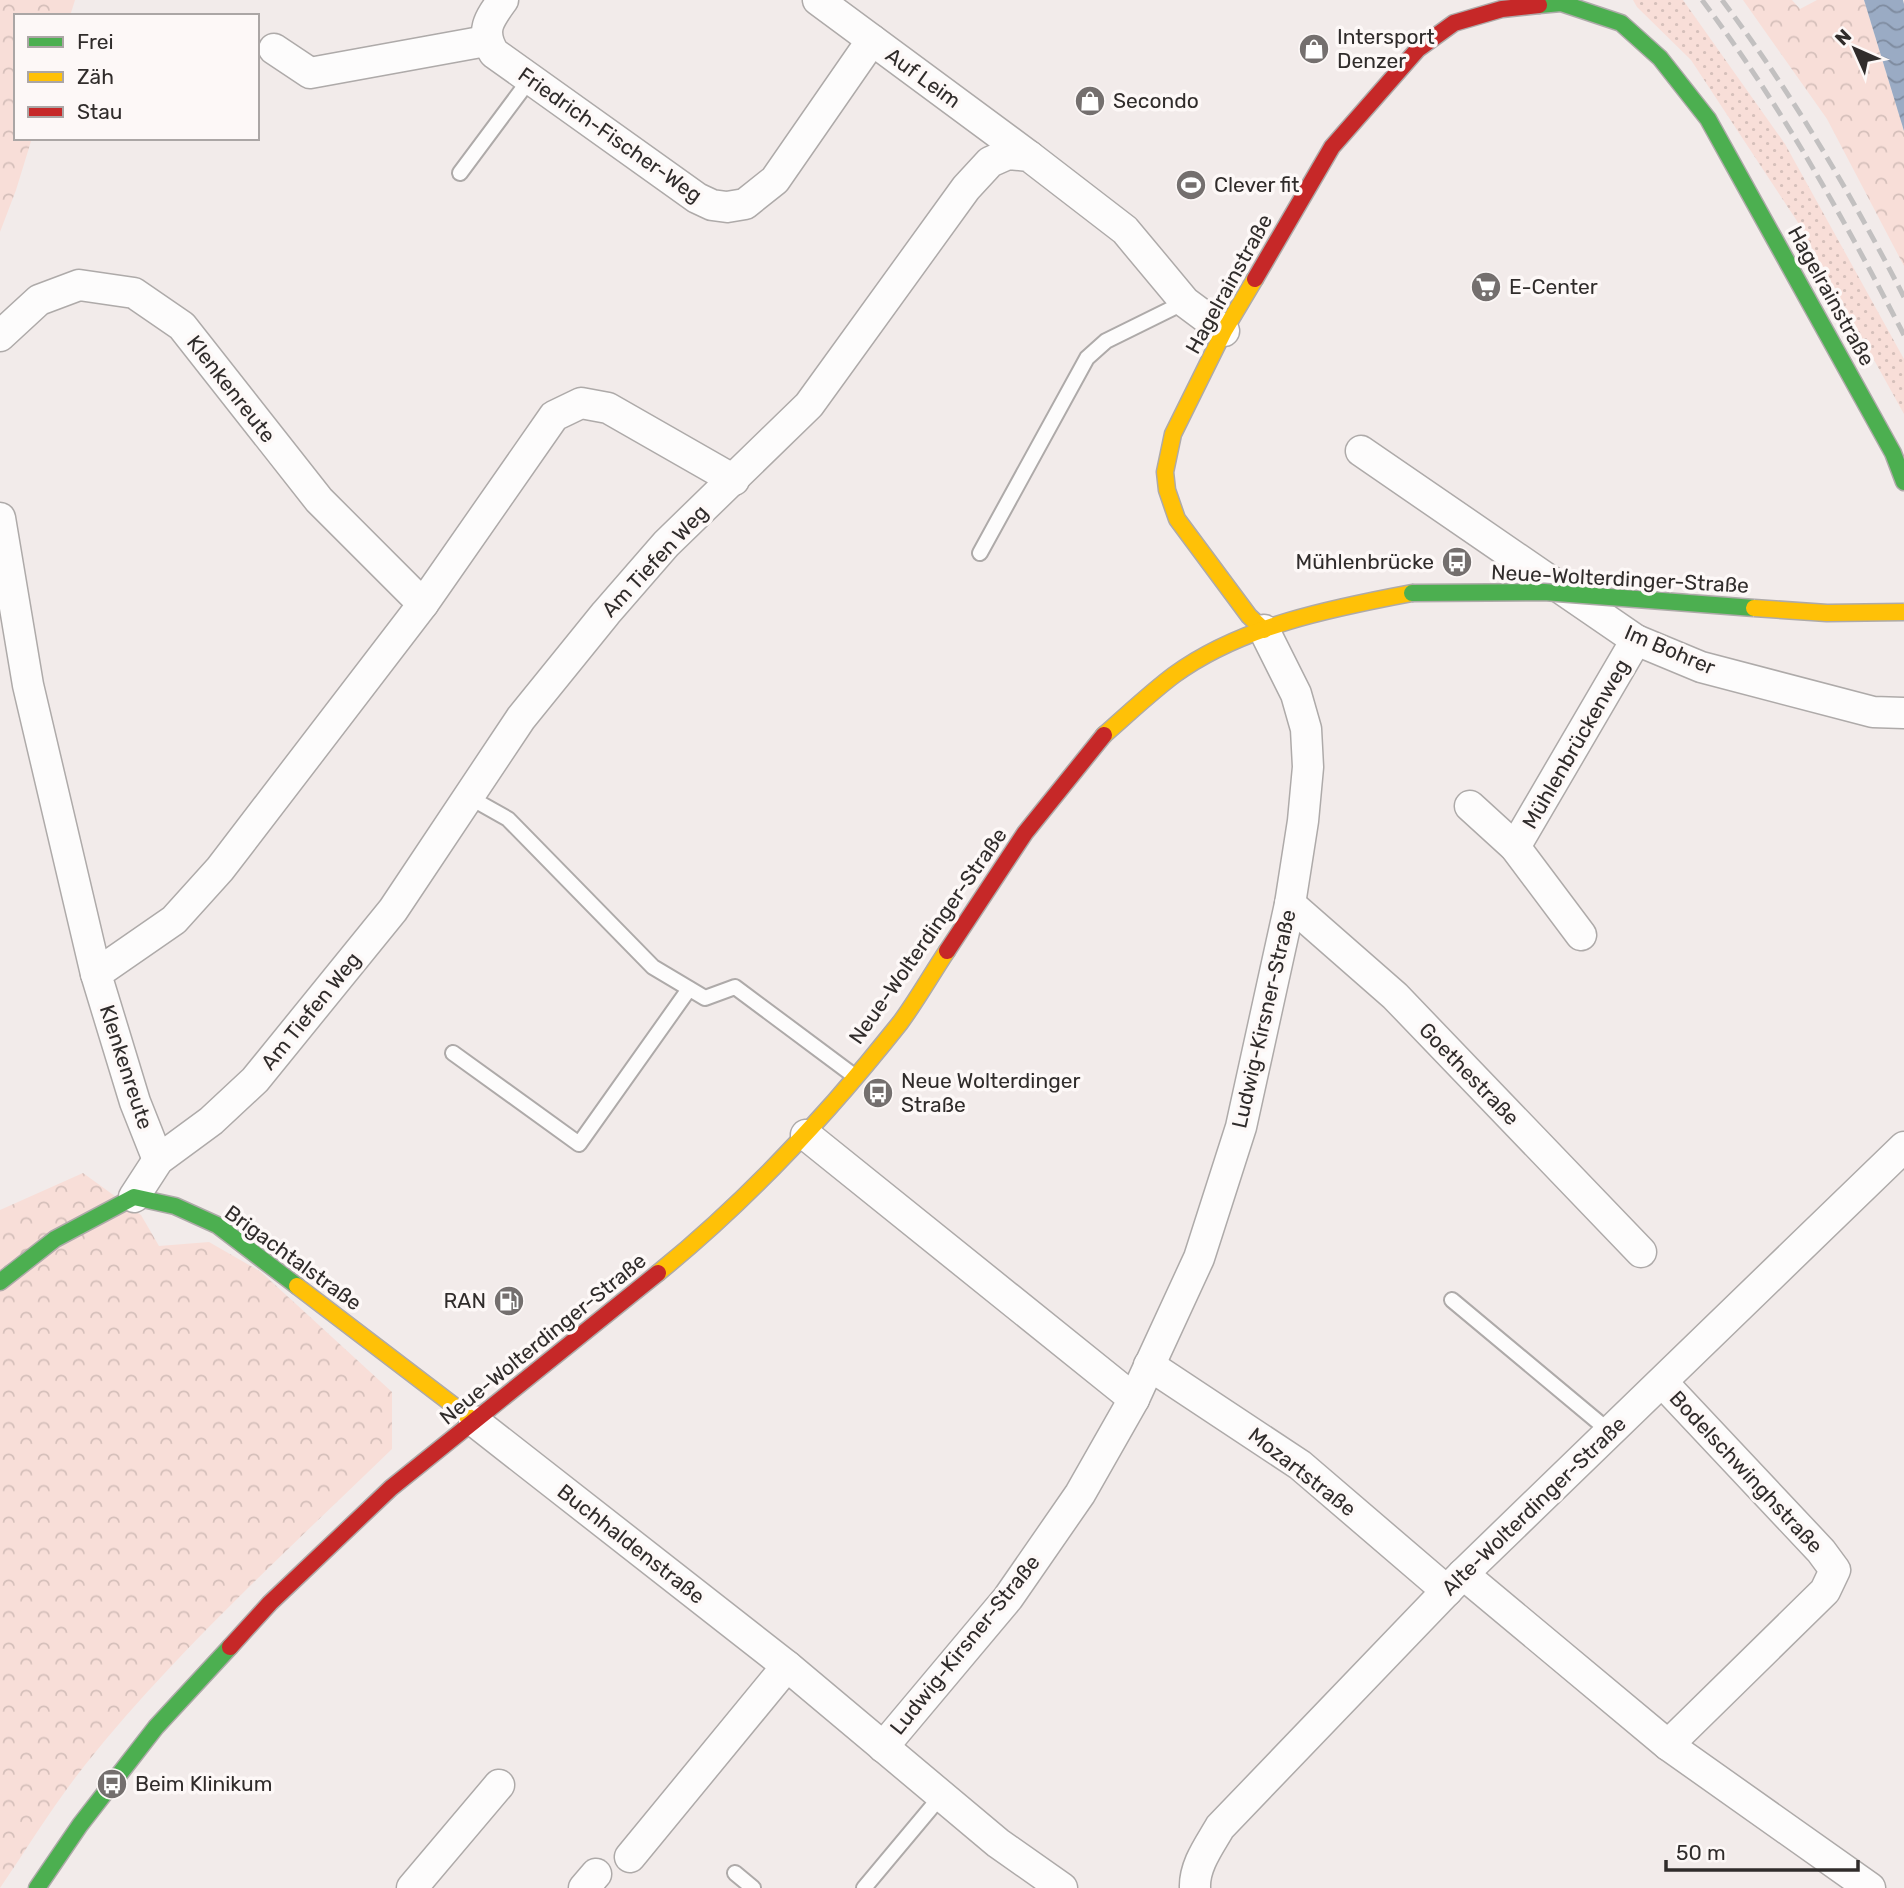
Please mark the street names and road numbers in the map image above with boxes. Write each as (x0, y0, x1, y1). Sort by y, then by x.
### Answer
street label: Auf Leim (881, 42, 966, 113)
street label: Friedrich-Fischer-Weg (514, 62, 707, 208)
street label: Hagelrainstraße (1180, 210, 1277, 358)
street label: Hagelrainstraße (1783, 222, 1880, 370)
street label: Klenkenreute (182, 330, 281, 447)
street label: Am Tiefen Weg (596, 499, 713, 622)
street label: Neue-Wolterdinger-Straße (1490, 559, 1750, 598)
street label: Im Bohrer (1621, 619, 1719, 680)
street label: Mühlenbrückenweg (1517, 654, 1634, 833)
street label: Neue-Wolterdinger-Straße (843, 823, 1012, 1049)
street label: Ludwig-Kirsner-Straße (1226, 907, 1301, 1131)
street label: Am Tiefen Weg (256, 947, 366, 1075)
street label: Klenkenreute (95, 1002, 158, 1132)
street label: Goethestraße (1414, 1017, 1525, 1130)
street label: Brigachtalstraße (220, 1200, 366, 1316)
street label: Neue-Wolterdinger-Straße (435, 1248, 651, 1430)
street label: Bodelschwinghstraße (1665, 1385, 1828, 1558)
street label: Alte-Wolterdinger-Straße (1436, 1411, 1631, 1600)
street label: Mozartstraße (1244, 1422, 1361, 1521)
street label: Buchhaldenstraße (553, 1478, 710, 1609)
street label: Ludwig-Kirsner-Straße (884, 1550, 1045, 1739)

